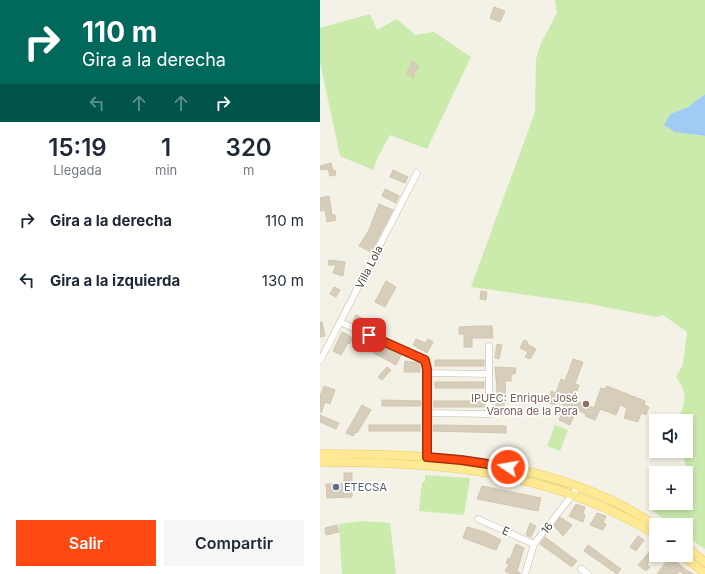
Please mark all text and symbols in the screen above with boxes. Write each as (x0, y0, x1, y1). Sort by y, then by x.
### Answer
text: 110 m (82, 15, 157, 49)
icon: right (16, 16, 68, 68)
text: Gira a la derecha (82, 49, 226, 70)
icon: left (86, 92, 108, 114)
icon: ahead (128, 92, 150, 114)
icon: ahead (170, 92, 192, 114)
icon: right (212, 92, 234, 114)
text: 15:19 (48, 133, 107, 162)
text: 1 (161, 133, 171, 162)
text: 320 (226, 133, 272, 162)
text: Llegada (53, 162, 102, 178)
text: min (155, 162, 177, 178)
text: m (243, 162, 254, 178)
icon: right (16, 209, 38, 231)
text: Gira a la derecha (50, 211, 172, 230)
text: 110 m (265, 211, 304, 230)
street label: Villa Lola (352, 243, 386, 291)
icon: left (16, 269, 38, 291)
text: Gira a la izquierda (50, 271, 180, 290)
text: 130 m (262, 271, 304, 290)
pin (352, 318, 386, 352)
icon: arrive (358, 324, 380, 346)
place label: IPUEC: Enrique José Varona de la Pera (471, 391, 578, 418)
marker: IPUEC: Enrique José Varona de la Pera (581, 399, 591, 409)
map controls (649, 414, 693, 562)
button: sound (649, 414, 693, 458)
position arrow (487, 446, 529, 488)
button: + (649, 466, 693, 510)
place label: ETECSA (344, 480, 387, 494)
marker: ETECSA (331, 482, 341, 492)
button: − (649, 518, 693, 562)
street label: 16 (538, 519, 556, 537)
button: Salir (16, 520, 156, 566)
button: Compartir (164, 520, 304, 566)
street label: E (500, 523, 512, 539)

